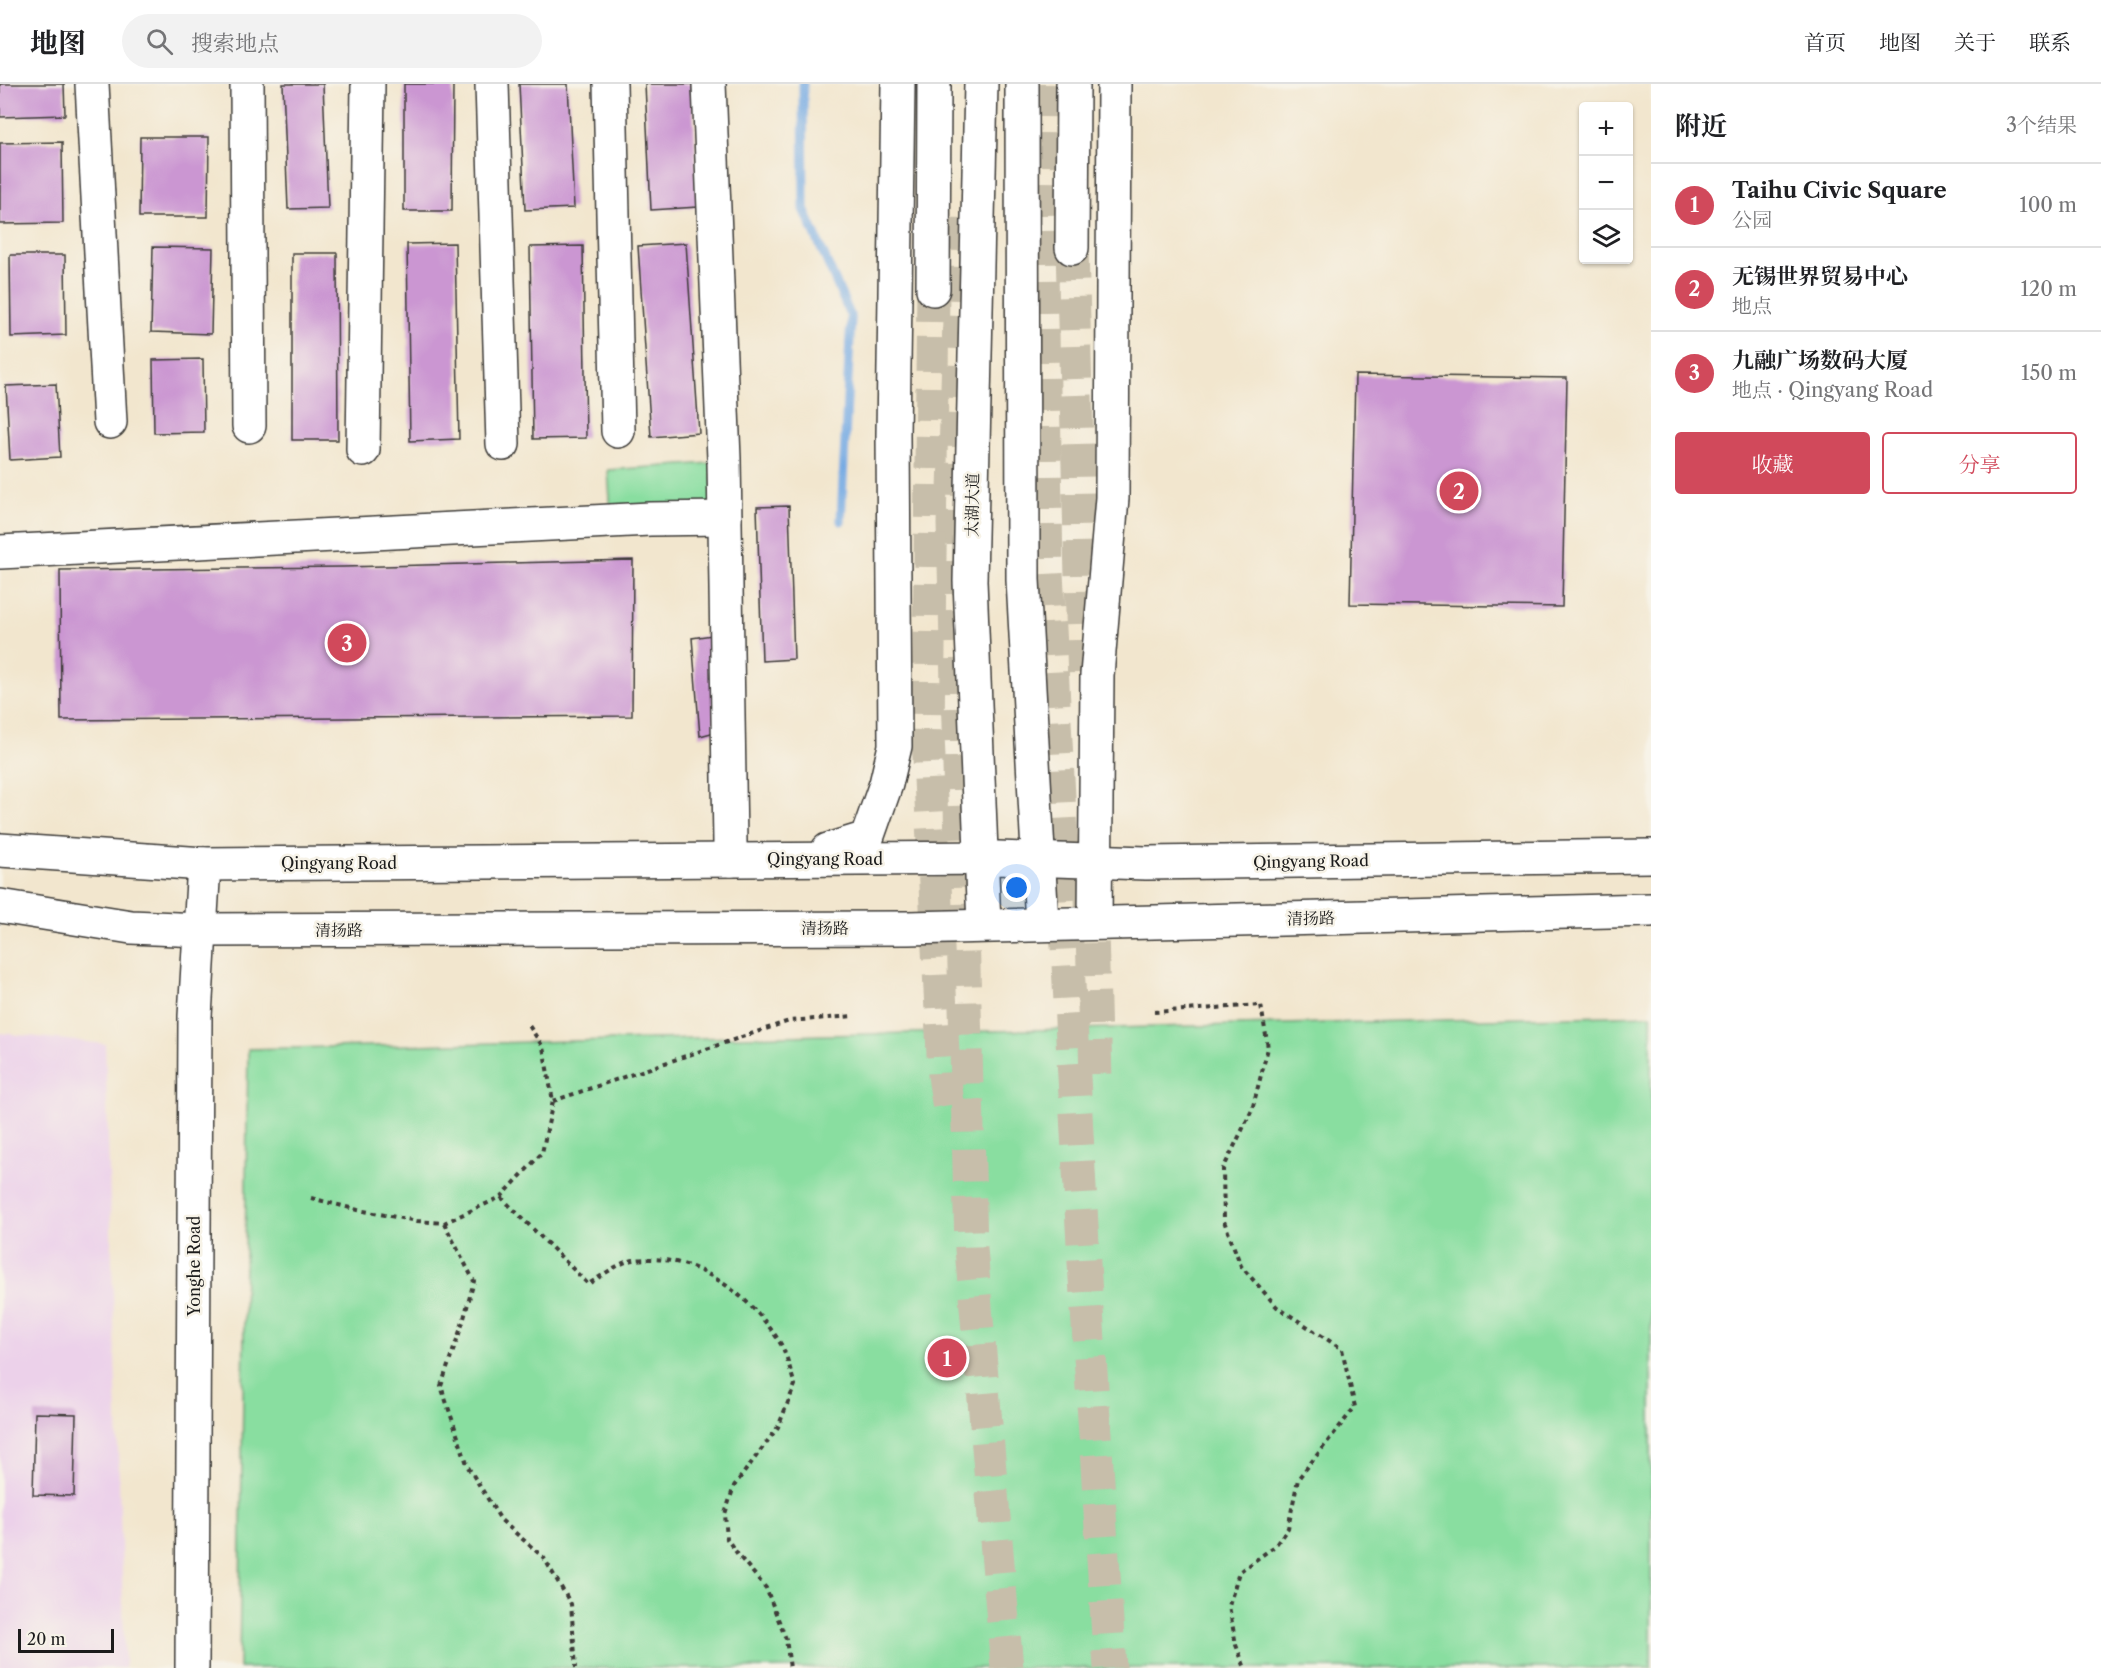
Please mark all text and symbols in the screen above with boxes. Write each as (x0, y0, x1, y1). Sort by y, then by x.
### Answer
search box (122, 14, 542, 68)
icon: search (143, 25, 176, 58)
text: 地图 (30, 26, 86, 60)
text: 搜索地点 (191, 30, 279, 57)
text: 首页 (1804, 30, 1846, 55)
text: 地图 (1879, 30, 1921, 55)
text: 关于 (1954, 30, 1996, 55)
text: 联系 (2029, 30, 2071, 55)
map controls (1579, 102, 1633, 264)
button: + (1579, 102, 1633, 156)
text: 附近 (1675, 110, 1727, 142)
text: 3个结果 (2006, 113, 2077, 137)
button: − (1579, 156, 1633, 210)
text: Taihu Civic Square (1732, 177, 1947, 204)
text: 1 (1690, 193, 1699, 217)
text: 100 m (2019, 193, 2077, 217)
text: 公园 (1732, 208, 1772, 232)
button: layers (1579, 210, 1633, 264)
text: 无锡世界贸易中心 (1732, 263, 1908, 290)
text: 2 (1689, 277, 1700, 301)
text: 120 m (2020, 277, 2077, 301)
text: 地点 (1732, 294, 1772, 318)
text: 九融广场数码大厦 (1732, 347, 1908, 374)
text: 3 (1689, 361, 1700, 385)
text: 150 m (2021, 361, 2077, 385)
text: 地点 · Qingyang Road (1732, 378, 1933, 402)
button: 收藏 (1675, 432, 1870, 494)
button: 分享 (1882, 432, 2077, 494)
pin: 2 (1440, 468, 1478, 514)
street label: 太湖大道 (961, 473, 983, 537)
pin: 3 (328, 620, 366, 666)
street label: Qingyang Road (767, 849, 883, 869)
street label: Qingyang Road (1253, 850, 1369, 872)
street label: Qingyang Road (281, 853, 397, 873)
your location (1002, 873, 1031, 902)
street label: 清扬路 (1287, 908, 1335, 928)
street label: 清扬路 (801, 918, 849, 938)
street label: 清扬路 (315, 920, 363, 940)
street label: Yonghe Road (184, 1215, 204, 1317)
pin: 1 (928, 1336, 966, 1380)
scale bar (18, 1626, 114, 1654)
text: 20 m (27, 1629, 66, 1649)

